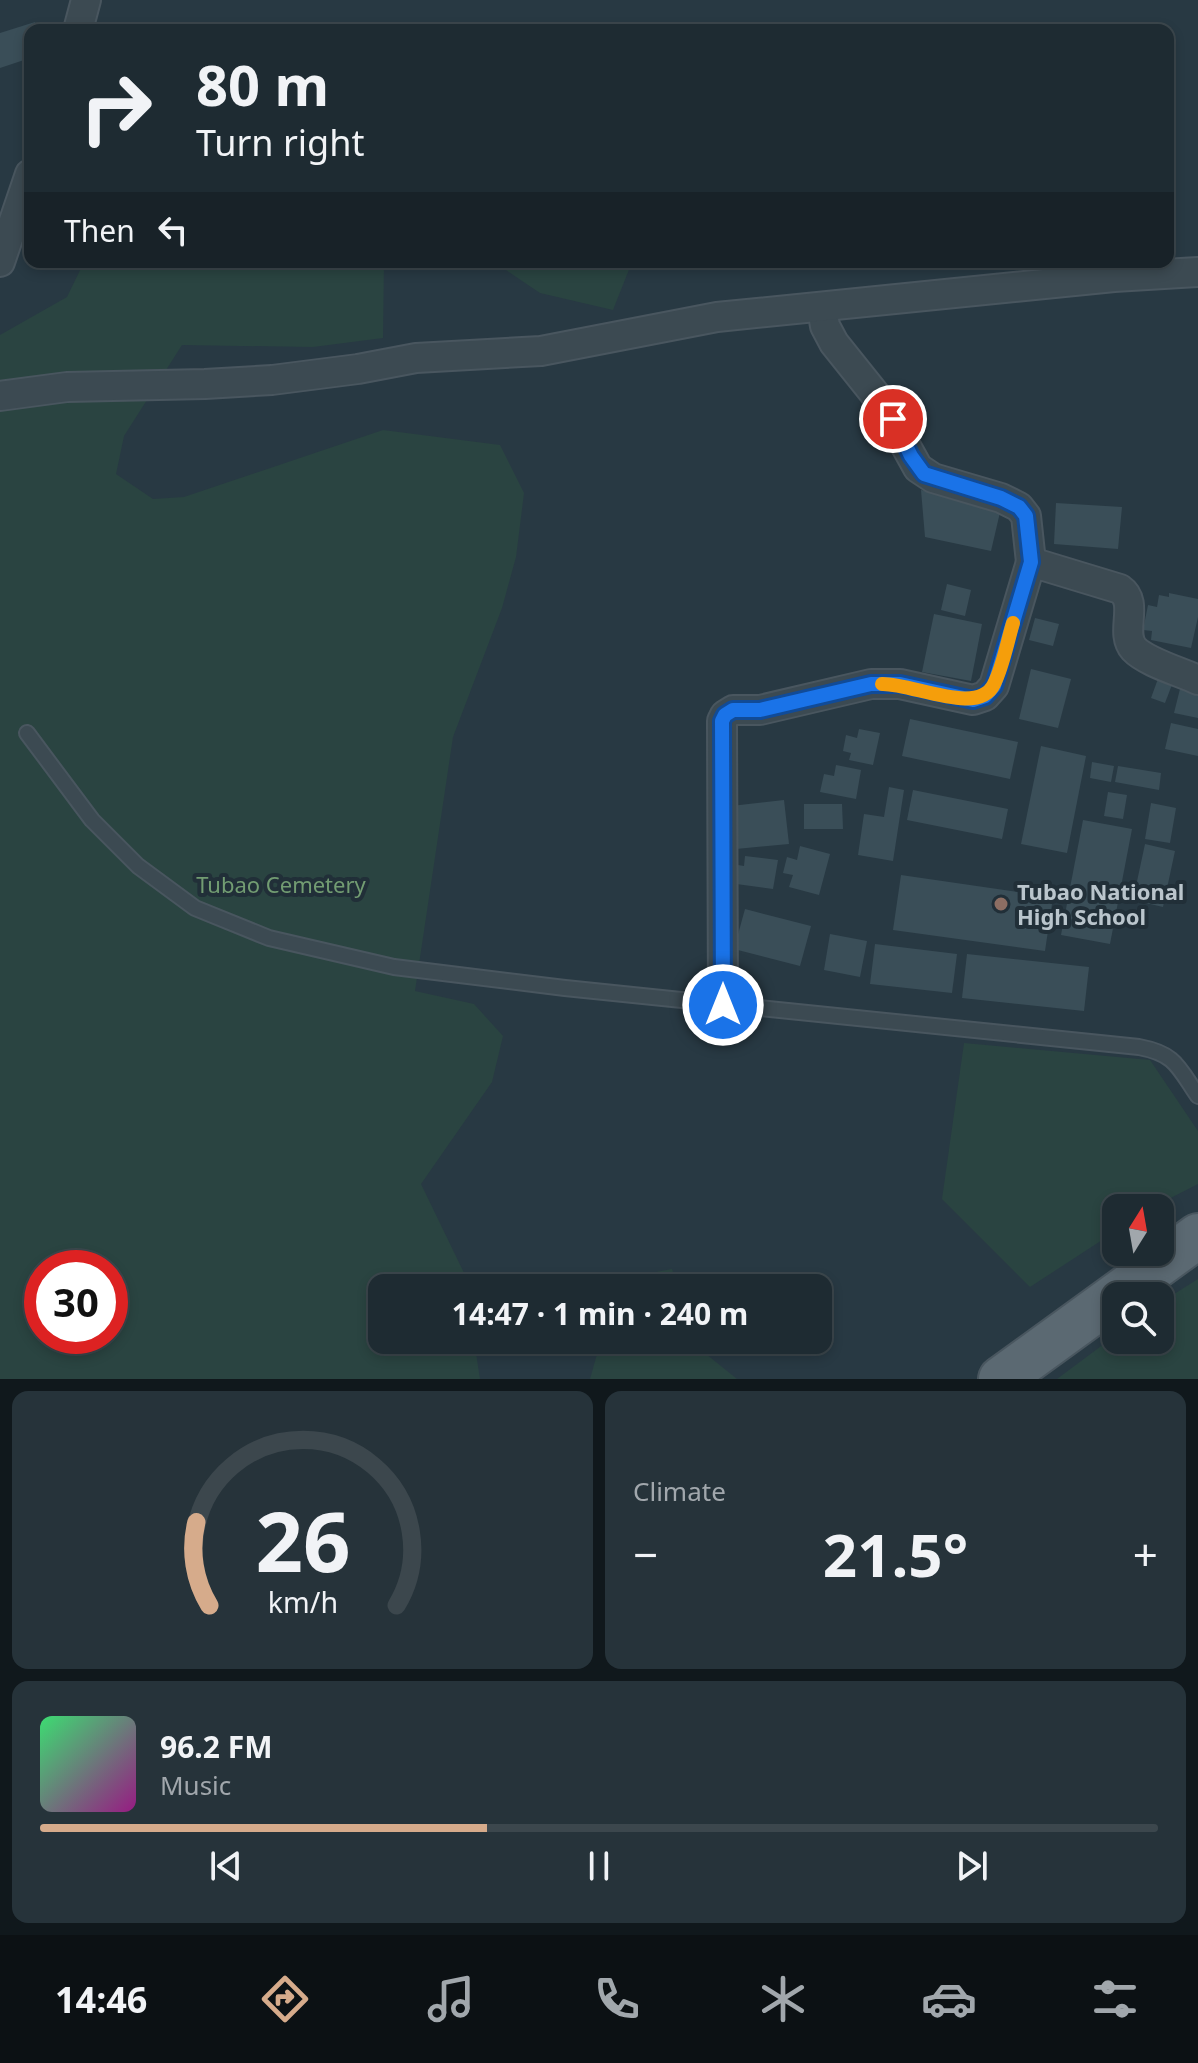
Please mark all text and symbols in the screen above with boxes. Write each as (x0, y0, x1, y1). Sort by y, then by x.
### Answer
text: 80 m (196, 46, 329, 122)
icon: right (64, 56, 168, 160)
text: Turn right (196, 118, 364, 167)
icon: left (151, 208, 195, 252)
text: Then (64, 210, 135, 251)
pin (859, 385, 927, 453)
icon: arrive (871, 397, 915, 441)
park label: Tubao Cemetery (196, 869, 367, 899)
place label: Tubao National High School (1017, 876, 1184, 931)
marker: Tubao National High School (992, 895, 1010, 913)
position arrow (681, 963, 765, 1047)
north arrow (1102, 1194, 1174, 1266)
map controls (1102, 1194, 1174, 1354)
speed limit sign: 30 (24, 1250, 128, 1354)
button: search (1102, 1282, 1174, 1354)
text: 14:47 · 1 min · 240 m (452, 1293, 748, 1334)
text: Climate (633, 1473, 726, 1509)
text: 26 (255, 1483, 350, 1596)
text: 21.5° (823, 1513, 968, 1595)
text: − (633, 1524, 658, 1584)
text: + (1133, 1524, 1158, 1584)
text: km/h (267, 1582, 338, 1621)
text: 96.2 FM (160, 1726, 272, 1767)
text: Music (160, 1767, 231, 1803)
icon: previous (204, 1844, 248, 1888)
icon: pause (577, 1844, 621, 1888)
icon: next (950, 1844, 994, 1888)
icon: directions (257, 1971, 313, 2027)
icon: music (423, 1971, 479, 2027)
icon: phone (589, 1971, 645, 2027)
icon: climate (755, 1971, 811, 2027)
icon: car (921, 1971, 977, 2027)
icon: filters (1087, 1971, 1143, 2027)
text: 14:46 (55, 1975, 147, 2024)

